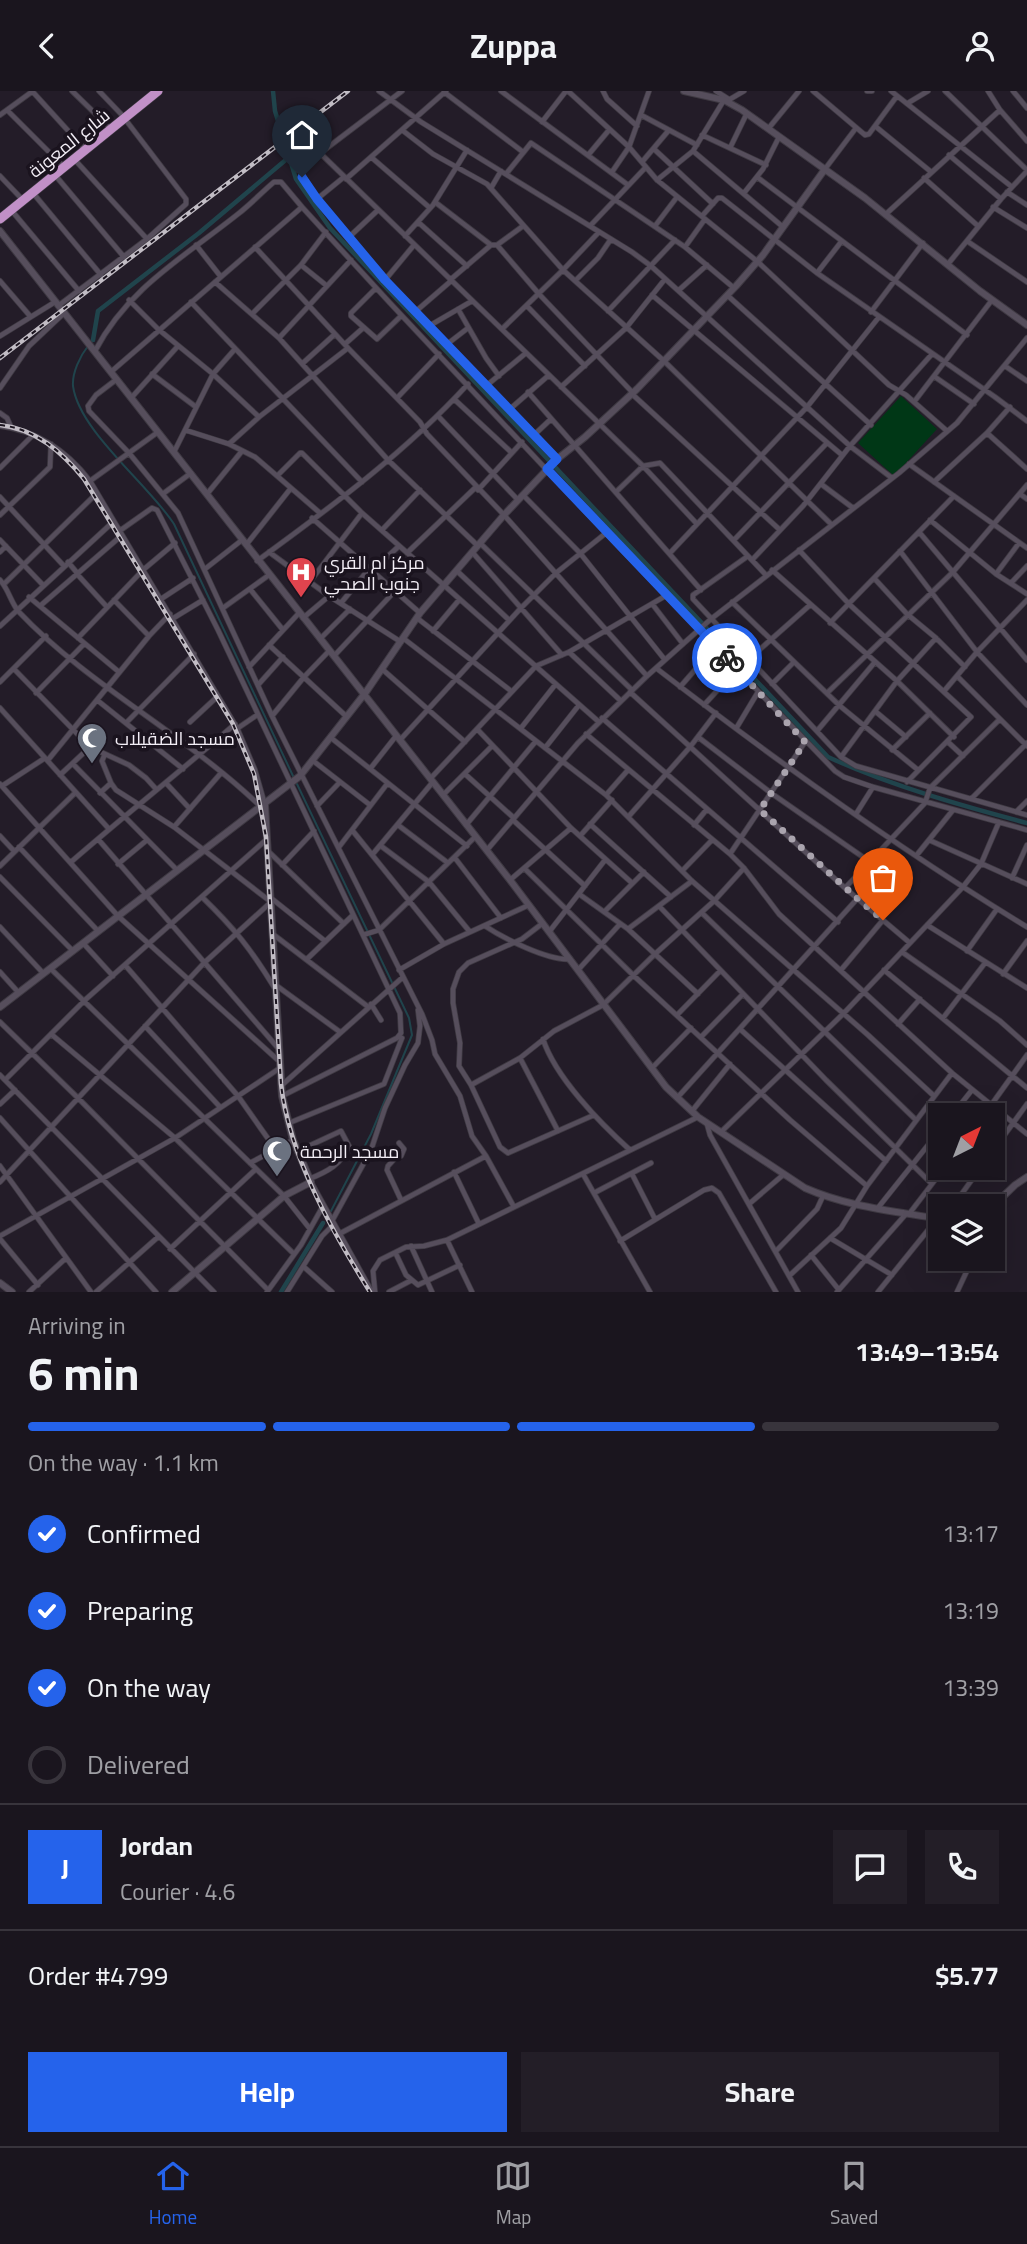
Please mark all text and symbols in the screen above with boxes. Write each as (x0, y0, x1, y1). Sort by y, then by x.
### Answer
text: Zuppa (470, 16, 557, 76)
icon: back (28, 27, 66, 65)
icon: person (961, 27, 999, 65)
street label: شارع المعونة (21, 99, 117, 187)
pin (272, 105, 332, 177)
icon: home (283, 116, 321, 154)
place label: مركز ام القري جنوب الصحي (324, 546, 424, 600)
hospital icon: مركز ام القري جنوب الصحي (284, 555, 318, 599)
courier (692, 623, 762, 693)
icon: bike (708, 639, 746, 677)
mosque icon: مسجد الضقيلاب (75, 721, 109, 765)
place label: مسجد الضقيلاب (115, 722, 235, 755)
pin (853, 848, 913, 920)
icon: bag (864, 859, 902, 897)
north arrow (928, 1103, 1004, 1179)
map controls (928, 1103, 1005, 1271)
mosque icon: مسجد الرحمة (260, 1134, 294, 1178)
place label: مسجد الرحمة (300, 1135, 399, 1168)
button: layers (928, 1194, 1005, 1271)
text: Arriving in (28, 1304, 126, 1347)
text: 13:49–13:54 (855, 1327, 999, 1376)
text: 6 min (28, 1330, 139, 1416)
text: On the way · 1.1 km (28, 1441, 219, 1484)
text: Confirmed (87, 1509, 201, 1558)
text: 13:17 (942, 1512, 999, 1555)
icon: check (28, 1515, 66, 1553)
text: Preparing (87, 1586, 193, 1635)
text: 13:19 (942, 1589, 999, 1632)
icon: check (28, 1592, 66, 1630)
text: On the way (87, 1663, 211, 1712)
text: 13:39 (942, 1666, 999, 1709)
icon: check (28, 1669, 66, 1707)
text: Delivered (87, 1740, 190, 1789)
text: Jordan (120, 1821, 193, 1870)
button: chat (833, 1830, 907, 1904)
button: phone (925, 1830, 999, 1904)
text: J (61, 1843, 69, 1892)
text: Courier · 4.6 (120, 1870, 235, 1913)
text: Order #4799 (28, 1951, 168, 2000)
text: $5.77 (935, 1951, 999, 2000)
button: Help (28, 2052, 507, 2132)
button: Share (521, 2052, 999, 2132)
tab: Home (149, 2157, 197, 2235)
tab: Map (494, 2157, 532, 2235)
tab: Saved (830, 2157, 878, 2235)

